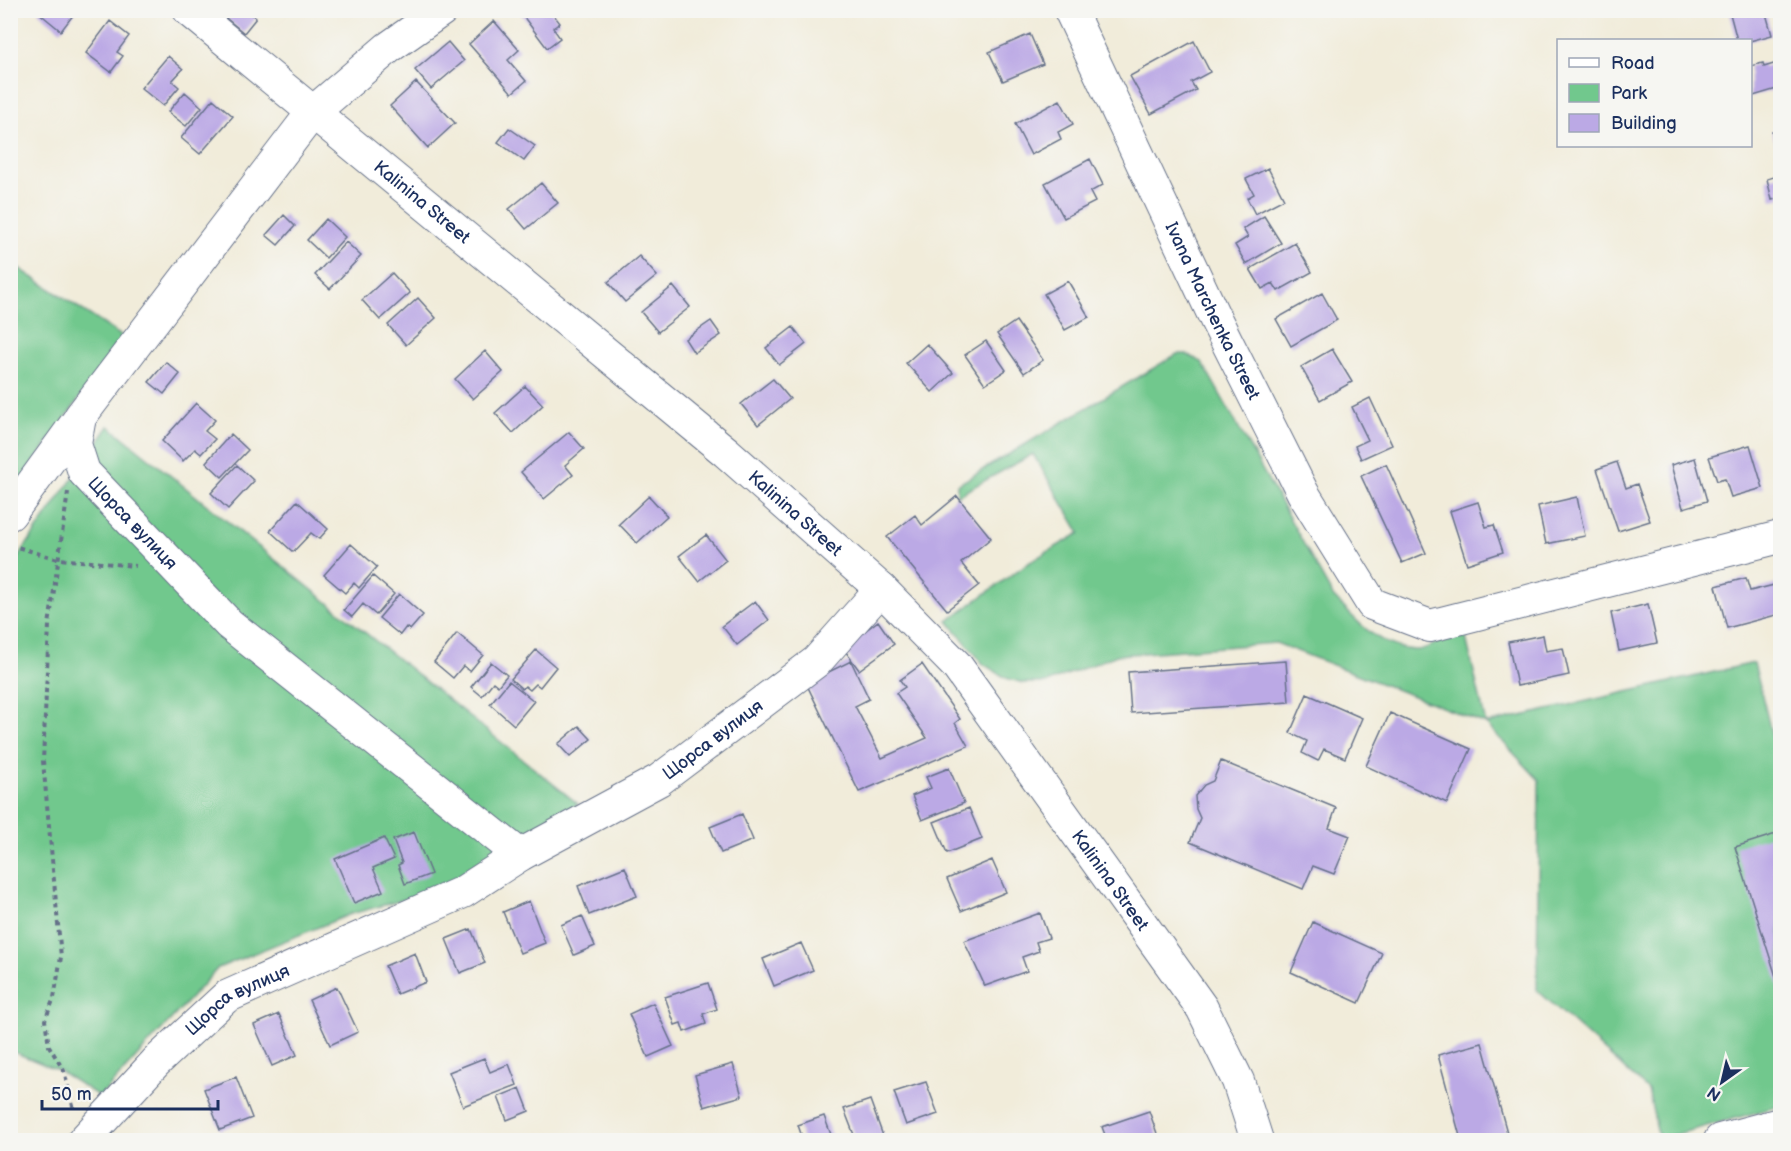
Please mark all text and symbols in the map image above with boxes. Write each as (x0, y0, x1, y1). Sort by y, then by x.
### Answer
legend (1557, 39, 1752, 147)
text: Road (1611, 53, 1655, 74)
text: Park (1611, 83, 1647, 104)
text: Building (1611, 113, 1677, 134)
street label: Kalinina Street (369, 157, 475, 248)
street label: Ivana Marchenka Street (1160, 219, 1264, 404)
street label: Kalinina Street (744, 467, 847, 561)
street label: Щорса вулиця (83, 473, 181, 574)
street label: Щорса вулиця (659, 695, 767, 784)
street label: Kalinina Street (1067, 826, 1153, 935)
street label: Щорса вулиця (181, 960, 293, 1040)
north arrow (1692, 1052, 1752, 1112)
scale bar (42, 1073, 218, 1111)
text: N (1704, 1082, 1725, 1104)
text: 50 m (51, 1084, 92, 1105)

